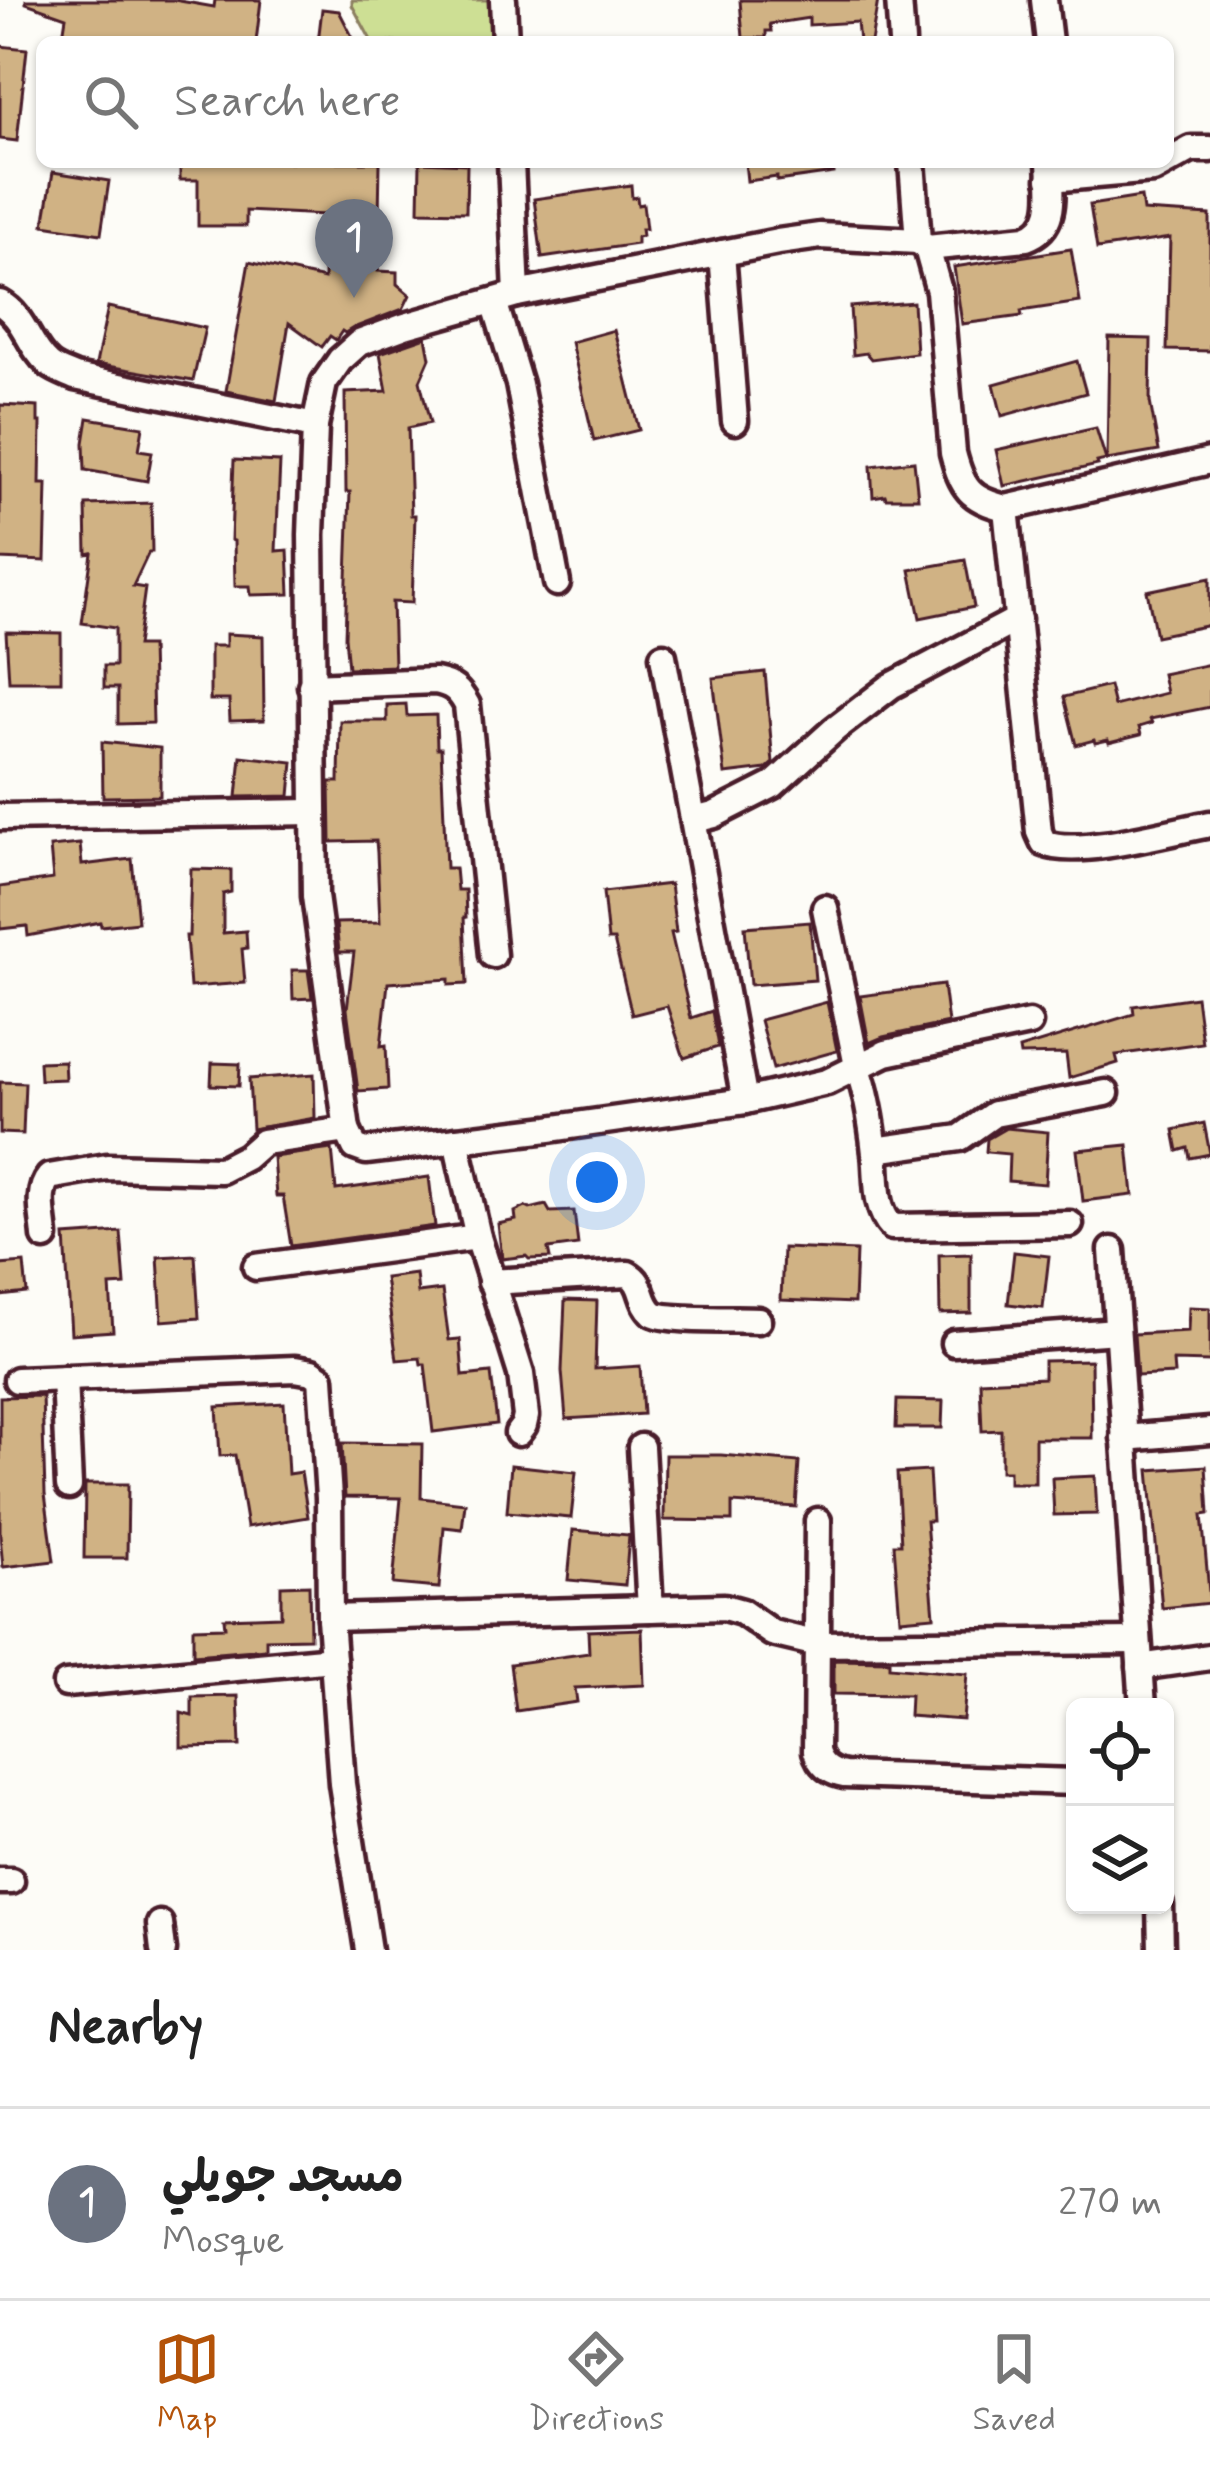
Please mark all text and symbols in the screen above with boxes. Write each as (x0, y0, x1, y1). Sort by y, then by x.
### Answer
search box (36, 36, 1174, 168)
icon: search (78, 69, 144, 135)
text: Search here (174, 73, 401, 132)
pin: 1 (315, 199, 393, 298)
your location (567, 1152, 627, 1212)
map controls (1066, 1698, 1174, 1914)
button: locate (1066, 1698, 1174, 1806)
button: layers (1066, 1806, 1174, 1914)
text: Nearby (48, 1995, 203, 2061)
text: مسجد جويلي (162, 2149, 404, 2208)
text: 1 (78, 2178, 96, 2229)
text: 270 m (1058, 2178, 1162, 2229)
text: Mosque (162, 2216, 284, 2267)
tab: Map (154, 2326, 220, 2442)
tab: Directions (528, 2326, 664, 2442)
tab: Saved (972, 2326, 1056, 2442)

